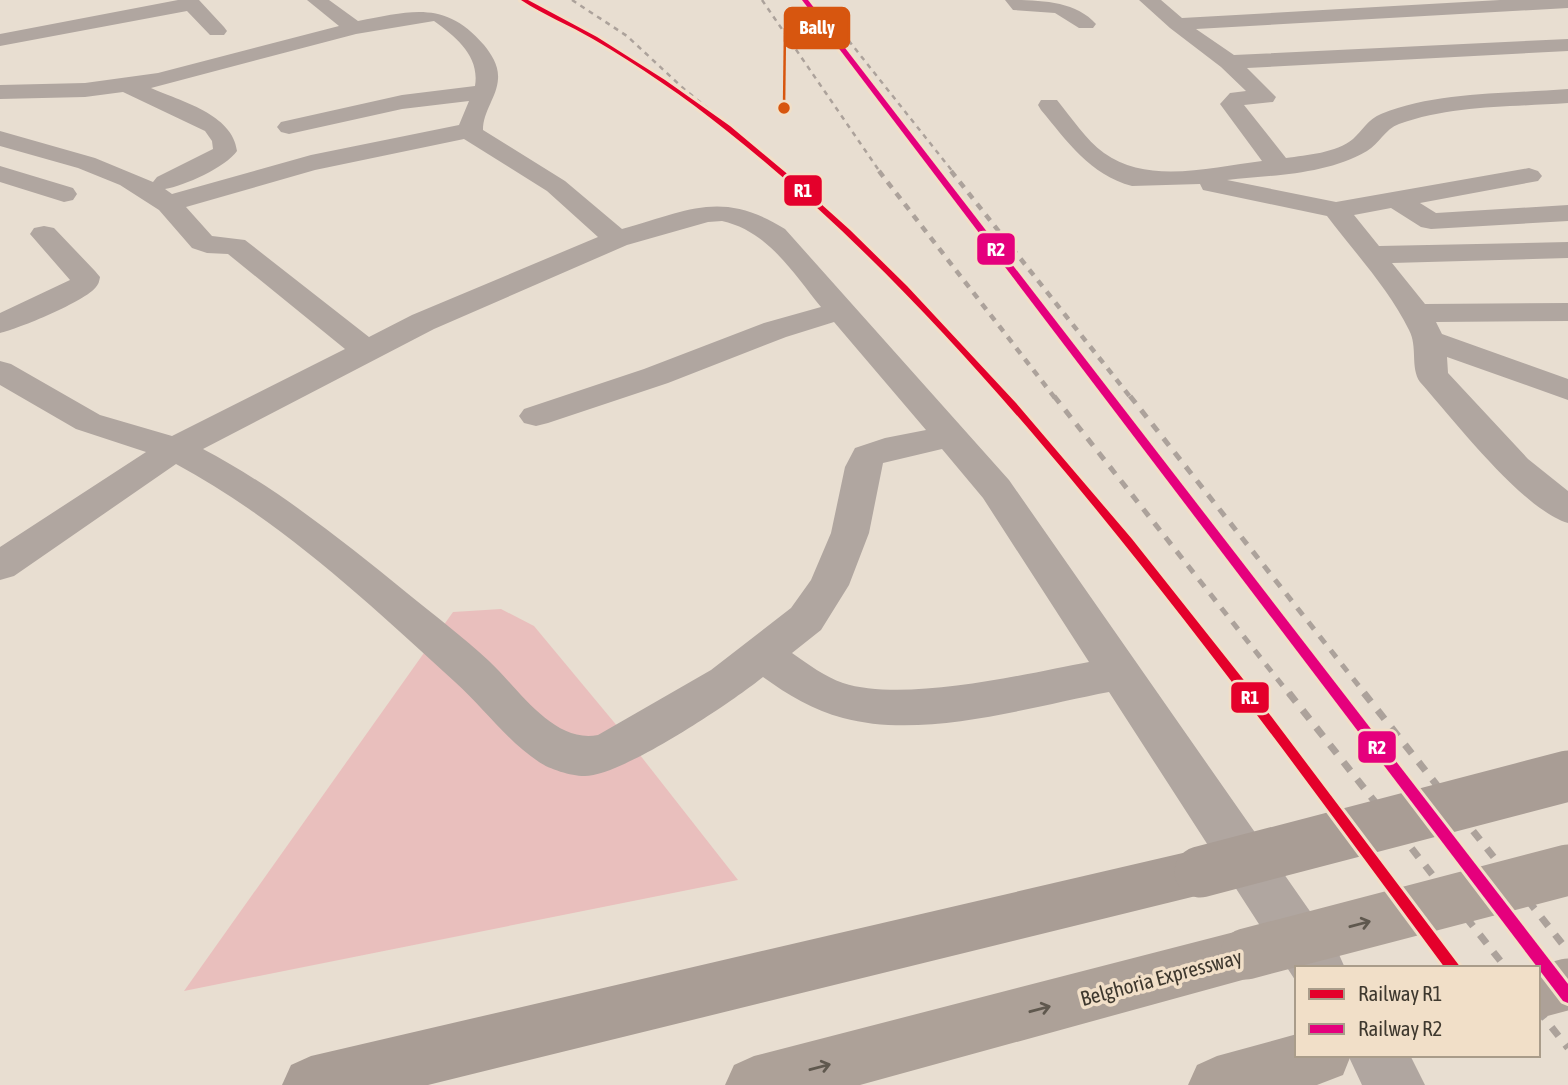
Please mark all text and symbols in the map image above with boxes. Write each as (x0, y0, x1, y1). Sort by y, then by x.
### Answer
callout: Bally (785, 8, 849, 48)
text: Bally (799, 16, 835, 38)
line badge: R1 (783, 174, 823, 207)
text: R1 (794, 179, 812, 201)
line badge: R2 (976, 232, 1016, 266)
text: R2 (987, 238, 1005, 260)
line badge: R1 (1230, 681, 1270, 714)
text: R1 (1241, 686, 1259, 708)
line badge: R2 (1357, 730, 1397, 764)
text: R2 (1368, 736, 1386, 758)
one-way arrow (1348, 917, 1371, 930)
street label: Belghoria Expressway (1078, 944, 1245, 1010)
legend (1295, 966, 1540, 1057)
text: Railway R1 (1358, 981, 1442, 1005)
one-way arrow (1028, 1002, 1051, 1015)
text: Railway R2 (1358, 1016, 1442, 1040)
one-way arrow (809, 1060, 831, 1073)

